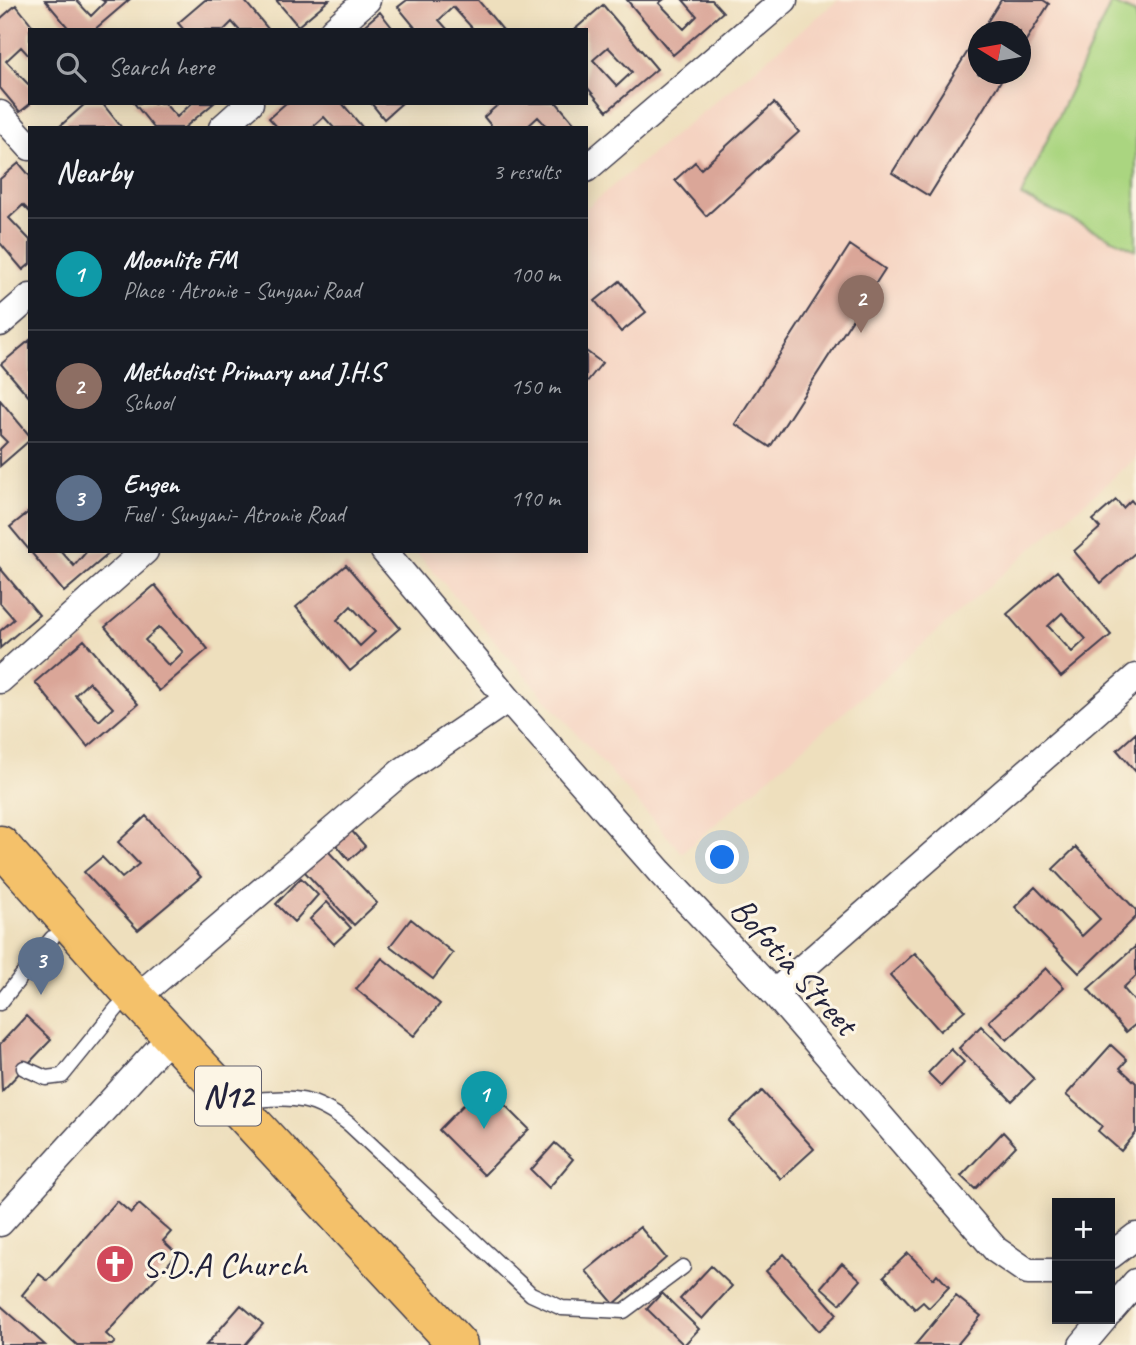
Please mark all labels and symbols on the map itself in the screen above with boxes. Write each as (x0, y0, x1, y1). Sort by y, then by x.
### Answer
north arrow (968, 21, 1031, 84)
pin: 2 (838, 275, 884, 333)
your location (705, 840, 739, 874)
street label: Bofotia Street (720, 888, 870, 1047)
pin: 3 (18, 937, 64, 995)
road number: N12 (195, 1066, 261, 1126)
pin: 1 (461, 1071, 507, 1129)
place label: S.D.A Church (142, 1242, 309, 1287)
church icon: S.D.A Church (94, 1243, 136, 1285)

